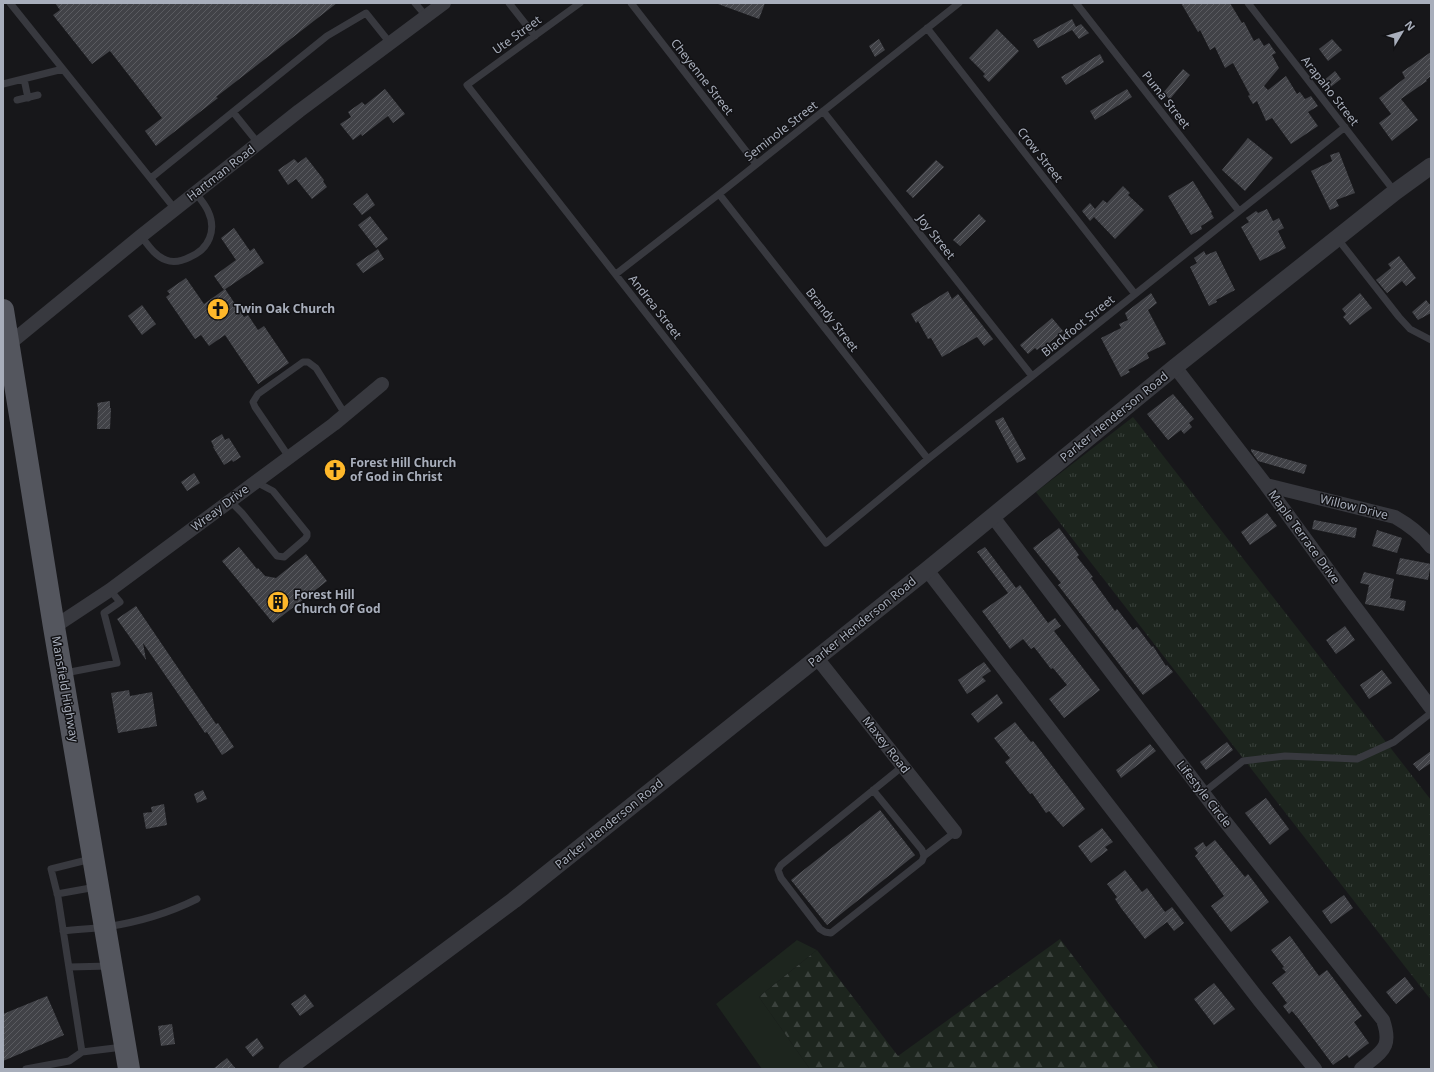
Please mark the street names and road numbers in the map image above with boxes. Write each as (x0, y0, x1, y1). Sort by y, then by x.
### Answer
street label: Ute Street (489, 11, 545, 58)
street label: Cheyenne Street (667, 35, 738, 119)
street label: Arapaho Street (1298, 52, 1364, 130)
street label: Puma Street (1138, 67, 1195, 133)
street label: Seminole Street (740, 96, 821, 165)
street label: Crow Street (1014, 124, 1068, 186)
street label: Hartman Road (183, 141, 258, 205)
street label: Joy Street (913, 210, 960, 263)
street label: Andrea Street (625, 271, 686, 343)
street label: Brandy Street (802, 284, 863, 356)
street label: Blackfoot Street (1038, 290, 1118, 360)
street label: Parker Henderson Road (1056, 368, 1171, 466)
street label: Wreay Drive (187, 480, 252, 535)
street label: Maple Terrace Drive (1265, 486, 1344, 587)
street label: Willow Drive (1318, 490, 1390, 523)
street label: Parker Henderson Road (804, 573, 919, 671)
street label: Mansfield Highway (48, 635, 83, 744)
street label: Maxey Road (859, 713, 914, 777)
street label: Lifestyle Circle (1173, 757, 1236, 831)
street label: Parker Henderson Road (551, 775, 666, 873)

